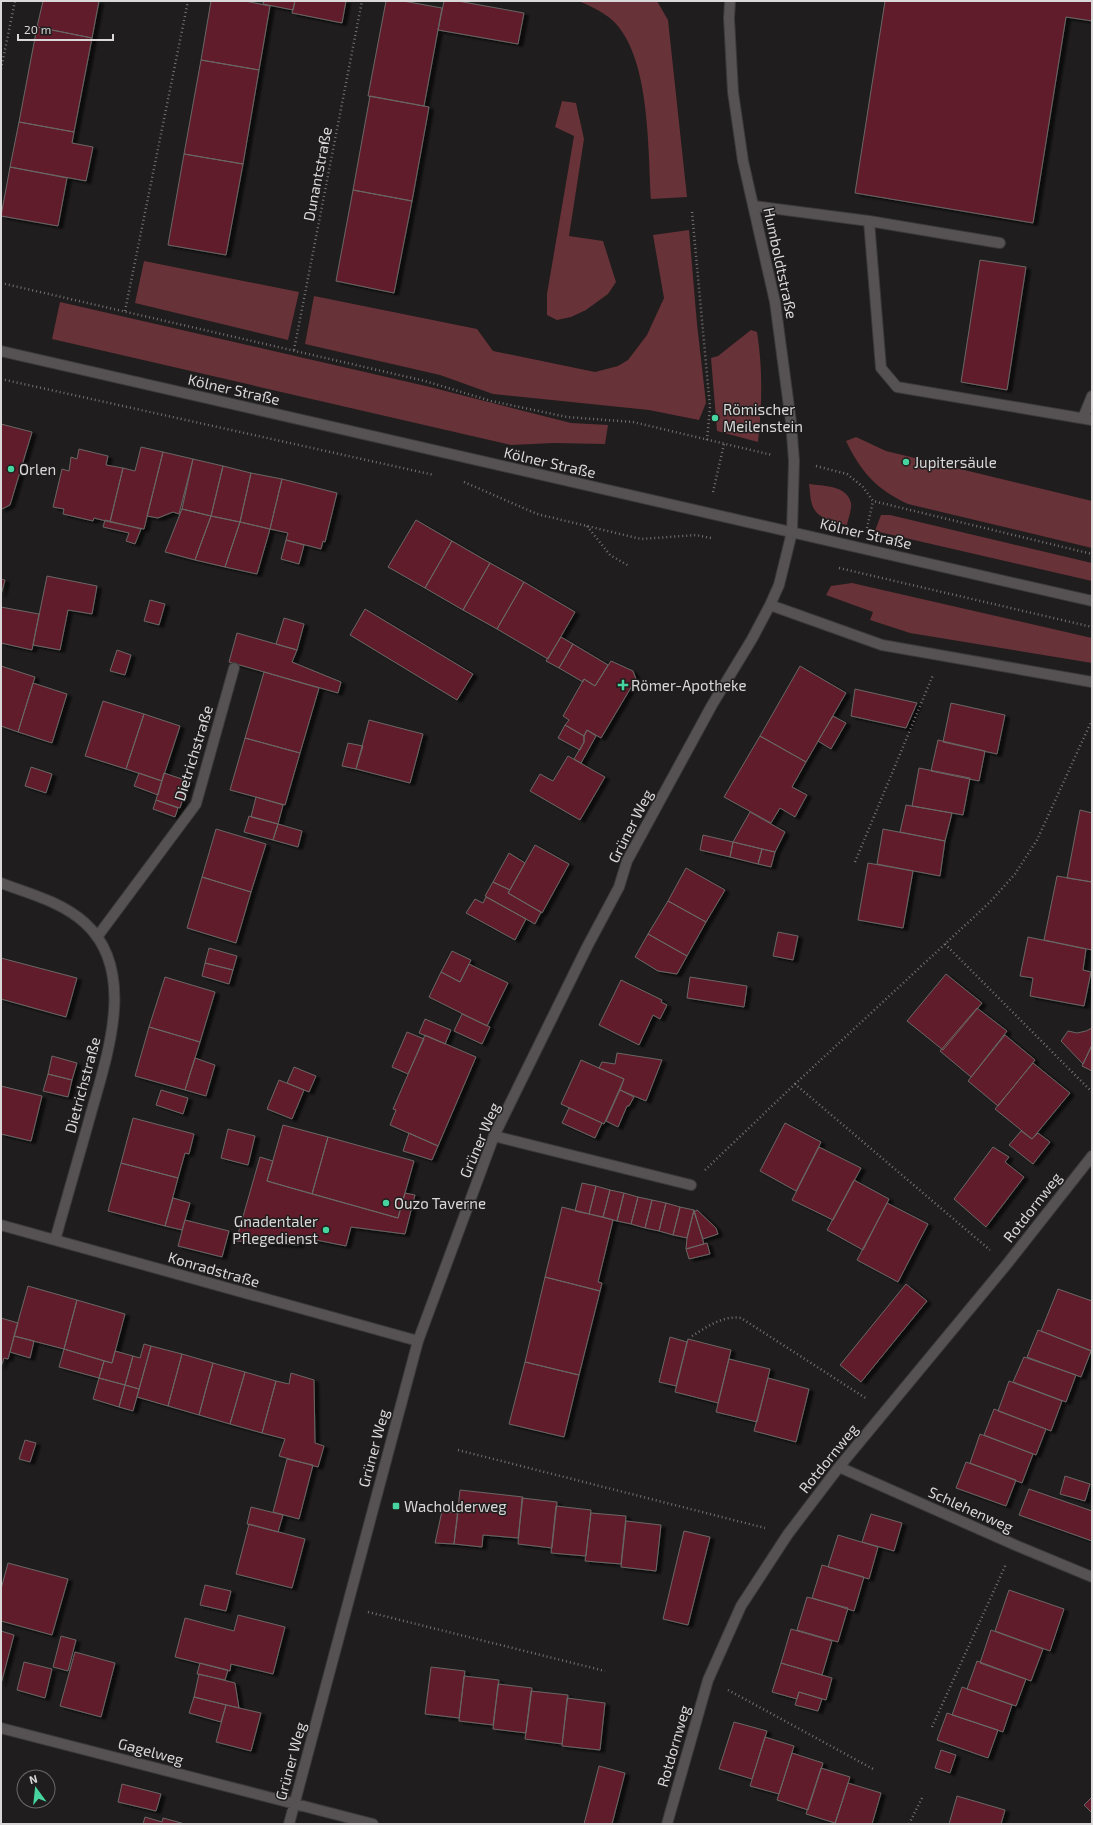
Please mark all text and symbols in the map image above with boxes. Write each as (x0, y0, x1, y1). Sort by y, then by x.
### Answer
scale bar (18, 16, 113, 42)
text: 20 m (24, 22, 51, 36)
street label: Dunantstraße (299, 125, 335, 223)
street label: Humboldtstraße (760, 206, 802, 320)
street label: Kölner Straße (186, 370, 282, 408)
place label: Römischer Meilenstein (723, 400, 803, 435)
marker: Römischer Meilenstein (710, 413, 720, 423)
street label: Kölner Straße (502, 443, 598, 481)
place label: Jupitersäule (914, 453, 997, 471)
marker: Jupitersäule (901, 457, 911, 467)
place label: Orlen (19, 460, 56, 478)
marker: Orlen (6, 464, 16, 474)
street label: Kölner Straße (818, 514, 914, 552)
place label: Römer-Apotheke (631, 676, 746, 694)
marker: Römer-Apotheke (618, 680, 628, 690)
street label: Dietrichstraße (170, 703, 216, 803)
street label: Grüner Weg (604, 786, 656, 866)
street label: Dietrichstraße (60, 1035, 104, 1135)
street label: Grüner Weg (455, 1099, 503, 1180)
street label: Rotdornweg (999, 1168, 1065, 1246)
place label: Ouzo Taverne (394, 1194, 486, 1212)
marker: Ouzo Taverne (381, 1198, 391, 1208)
place label: Gnadentaler Pflegedienst (232, 1212, 318, 1247)
marker: Gnadentaler Pflegedienst (321, 1225, 331, 1235)
street label: Konradstraße (166, 1247, 262, 1291)
street label: Grüner Weg (354, 1406, 392, 1489)
street label: Rotdornweg (795, 1419, 862, 1496)
street label: Schlehenweg (926, 1482, 1017, 1536)
place label: Wacholderweg (404, 1497, 507, 1515)
marker: Wacholderweg (391, 1501, 401, 1511)
street label: Rotdornweg (653, 1703, 693, 1789)
street label: Grüner Weg (271, 1719, 309, 1802)
street label: Gagelweg (116, 1734, 186, 1769)
north arrow (16, 1769, 56, 1809)
text: N (28, 1772, 39, 1786)

